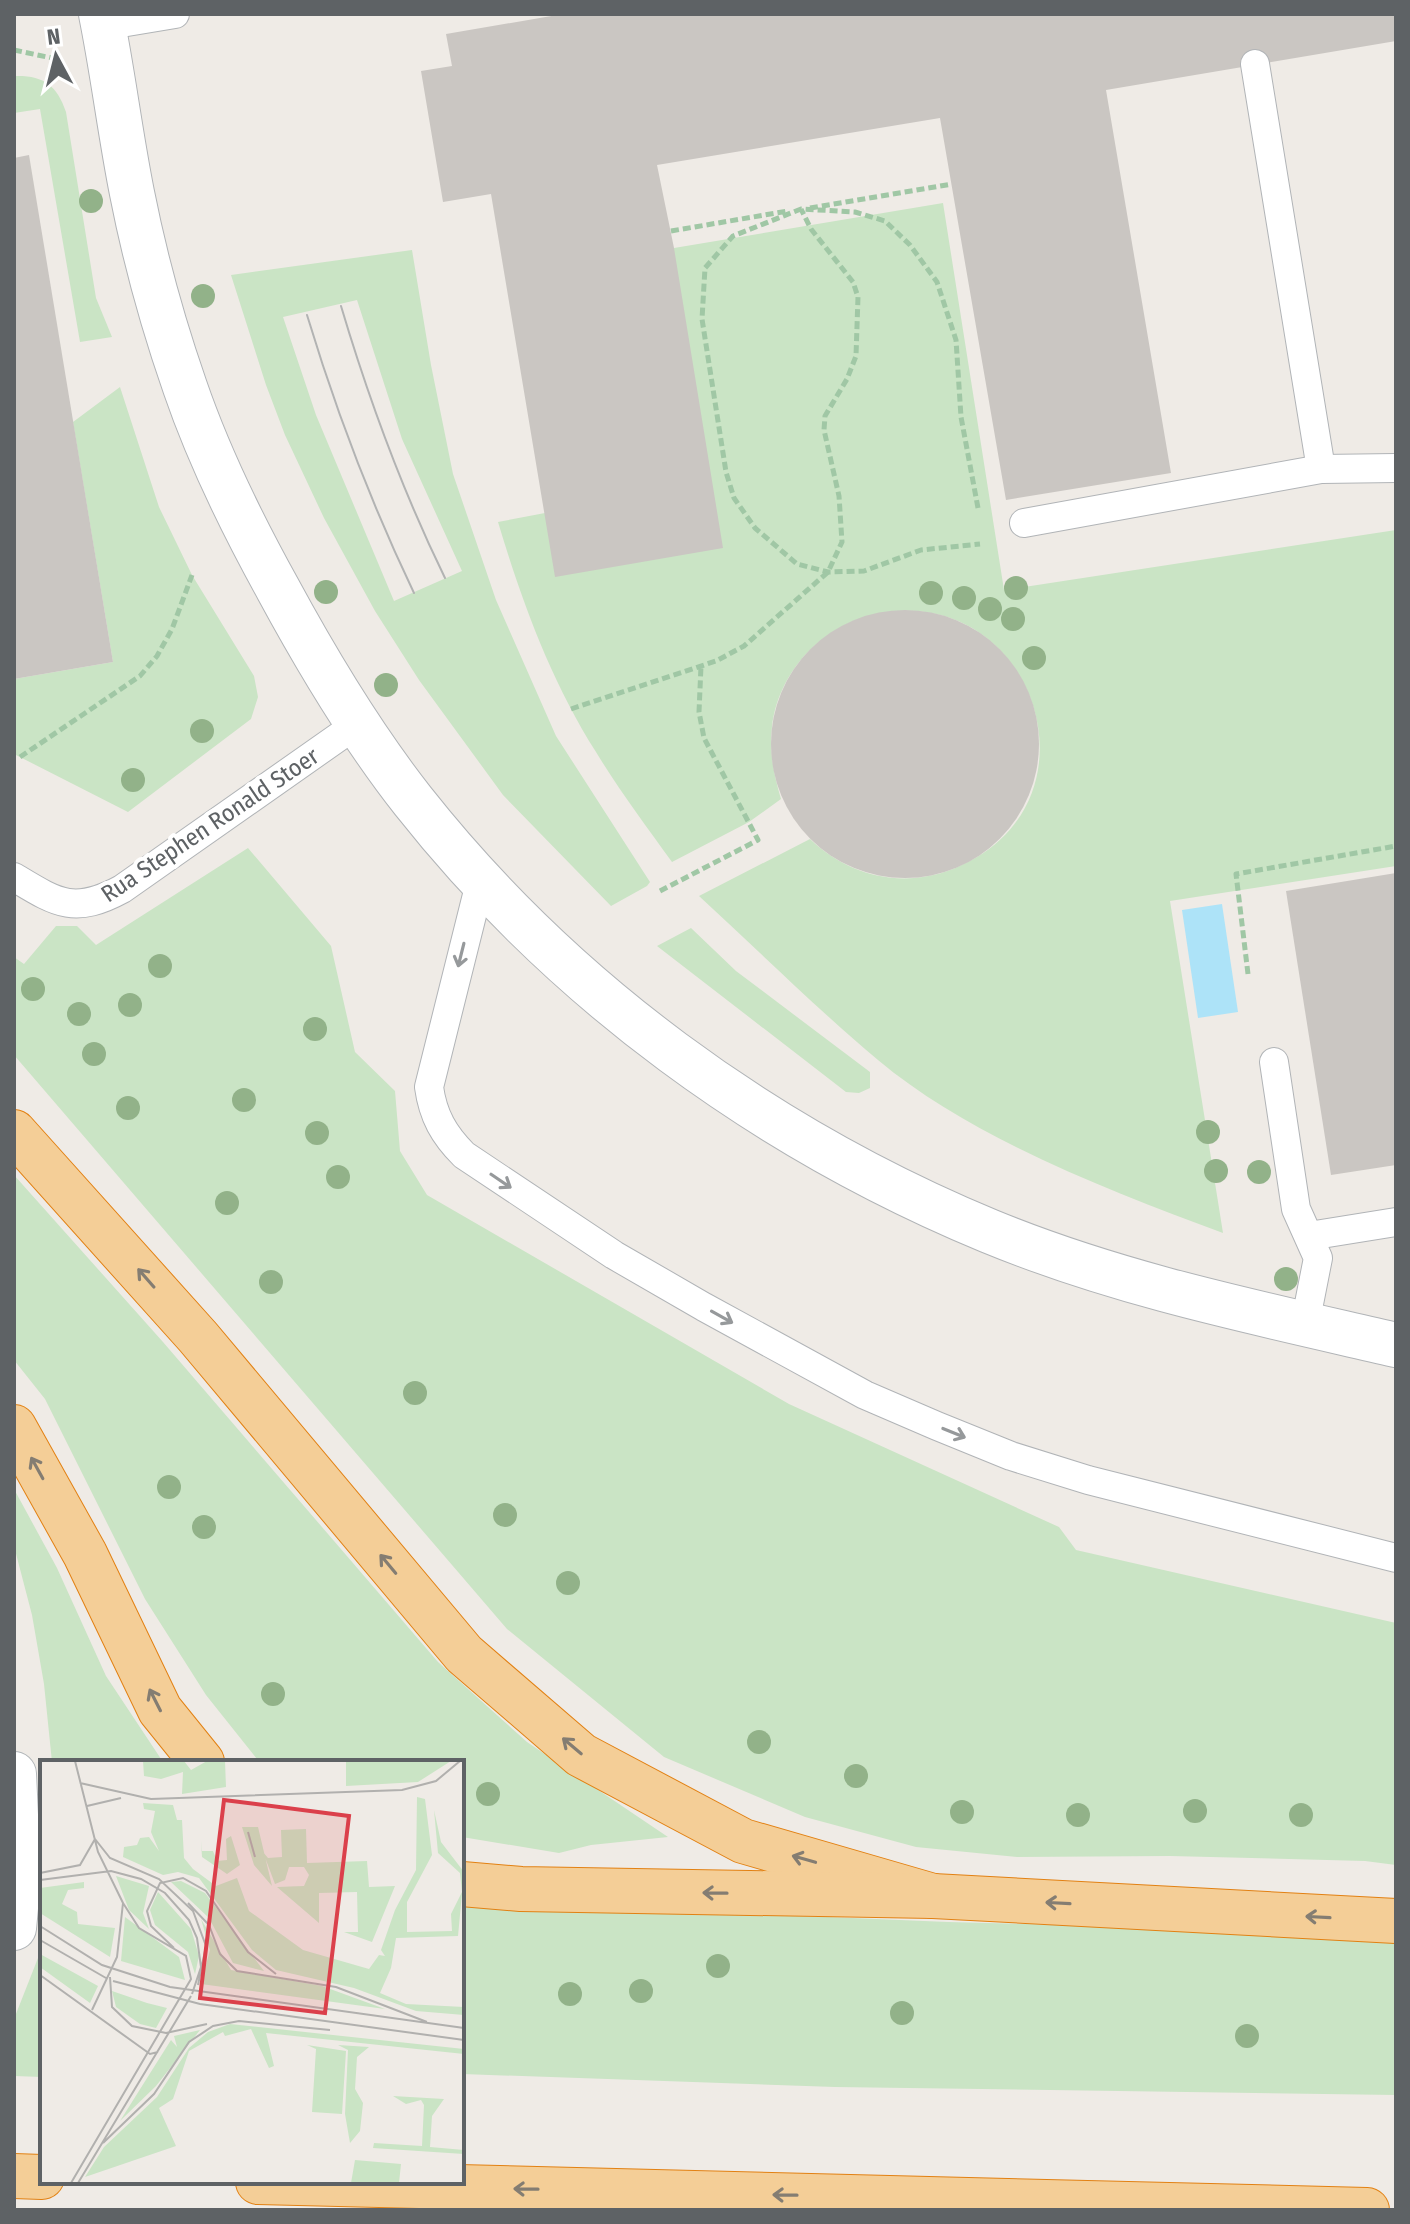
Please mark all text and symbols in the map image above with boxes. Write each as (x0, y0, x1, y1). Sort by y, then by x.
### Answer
north arrow (16, 16, 96, 96)
text: N (45, 22, 62, 51)
street label: Rua Stephen Ronald Stoer (96, 741, 325, 908)
one-way arrow (452, 941, 467, 967)
one-way arrow (489, 1173, 511, 1189)
one-way arrow (137, 1269, 155, 1289)
one-way arrow (710, 1309, 733, 1325)
one-way arrow (941, 1427, 966, 1441)
one-way arrow (29, 1457, 44, 1481)
one-way arrow (379, 1554, 397, 1575)
one-way arrow (147, 1688, 163, 1712)
one-way arrow (562, 1737, 582, 1755)
inset map (40, 1760, 464, 2184)
one-way arrow (792, 1851, 818, 1866)
one-way arrow (702, 1885, 729, 1900)
one-way arrow (1045, 1895, 1072, 1910)
one-way arrow (1305, 1909, 1332, 1924)
one-way arrow (513, 2181, 540, 2196)
one-way arrow (772, 2188, 799, 2203)

